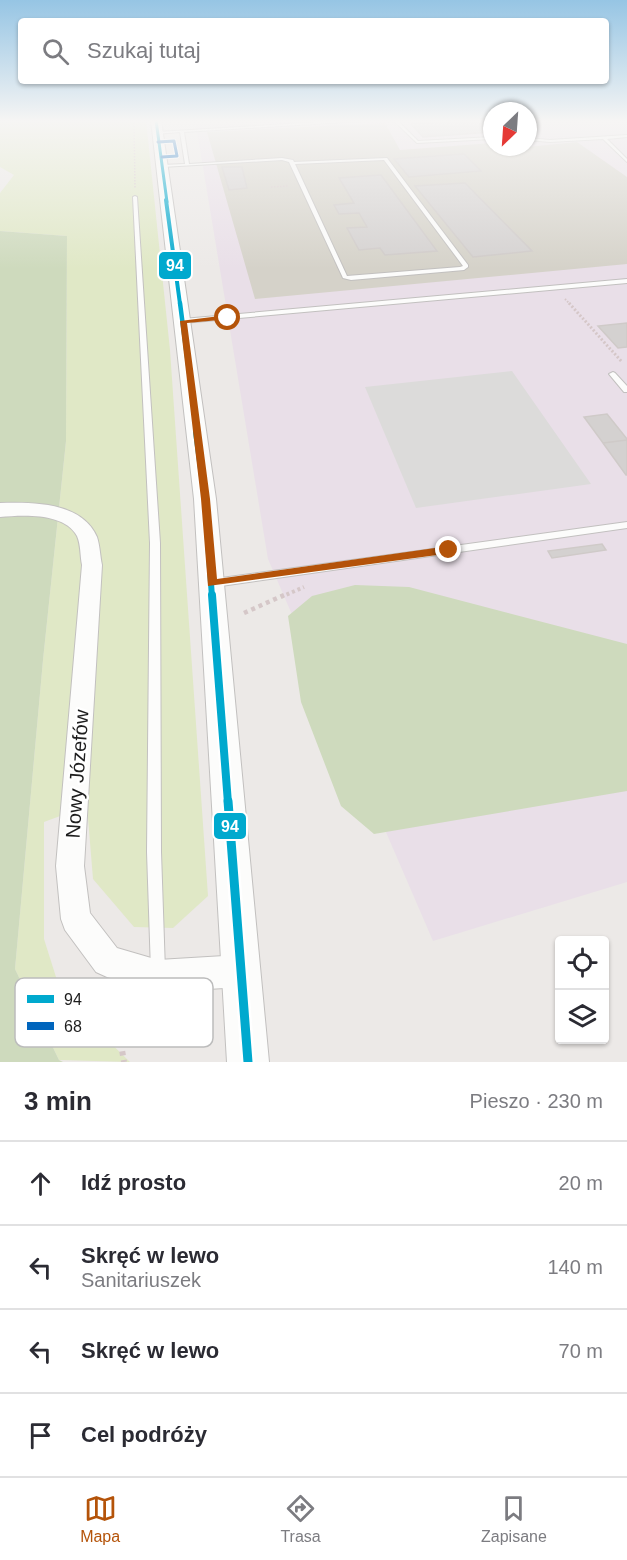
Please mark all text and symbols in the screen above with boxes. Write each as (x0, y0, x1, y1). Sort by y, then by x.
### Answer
search box (18, 18, 609, 84)
icon: search (39, 35, 72, 68)
text: Szukaj tutaj (87, 38, 201, 63)
north arrow (483, 102, 537, 156)
line badge: 94 (158, 251, 192, 280)
text: 94 (166, 257, 184, 274)
route start (214, 304, 240, 330)
route end (435, 536, 461, 562)
street label: Nowy Józefów (62, 708, 93, 839)
line badge: 94 (213, 812, 247, 840)
text: 94 (221, 818, 239, 835)
map controls (555, 936, 609, 1044)
button: locate (555, 936, 609, 990)
legend (15, 978, 213, 1047)
button: layers (555, 990, 609, 1044)
text: 94 (64, 991, 82, 1008)
text: 68 (64, 1018, 82, 1035)
text: 3 min (24, 1086, 92, 1116)
text: Pieszo · 230 m (470, 1090, 603, 1112)
icon: ahead (24, 1167, 57, 1200)
text: Idź prosto (81, 1170, 186, 1195)
text: 20 m (559, 1172, 603, 1194)
text: Skręć w lewo (81, 1243, 219, 1268)
icon: left (24, 1251, 57, 1284)
text: 140 m (547, 1256, 603, 1278)
text: Sanitariuszek (81, 1269, 201, 1291)
icon: left (24, 1335, 57, 1368)
text: Skręć w lewo (81, 1338, 219, 1363)
text: 70 m (559, 1340, 603, 1362)
icon: arrive (24, 1419, 57, 1452)
text: Cel podróży (81, 1422, 207, 1447)
tab: Mapa (80, 1492, 120, 1546)
tab: Trasa (280, 1492, 321, 1546)
tab: Zapisane (481, 1492, 547, 1546)

